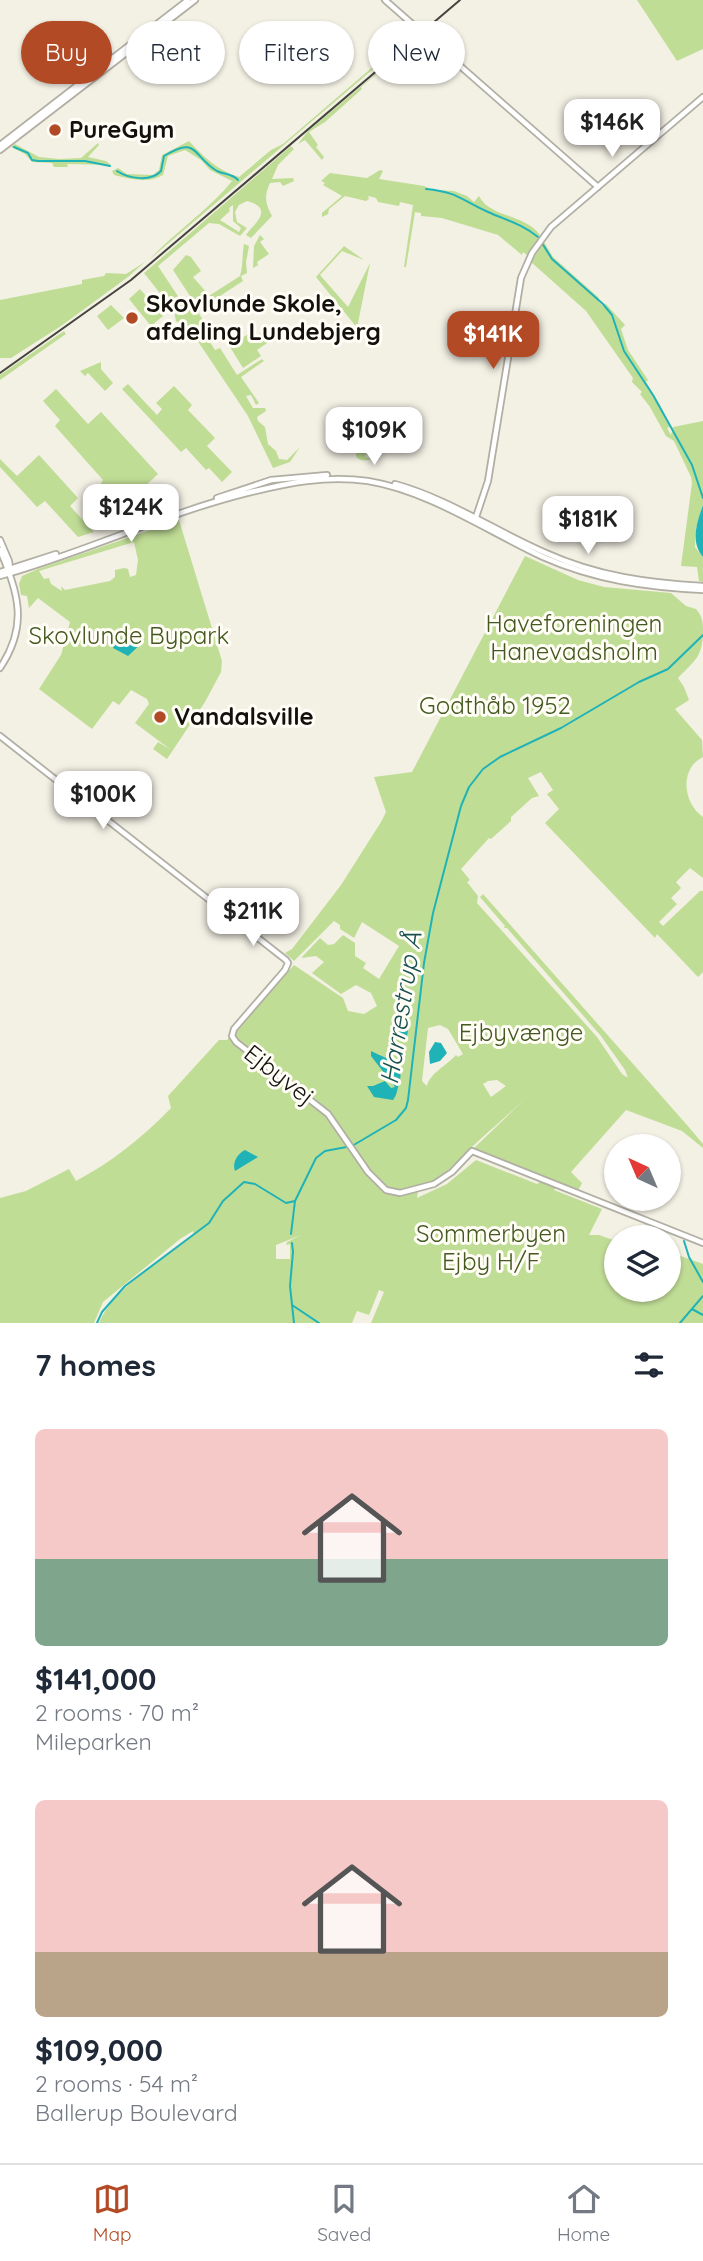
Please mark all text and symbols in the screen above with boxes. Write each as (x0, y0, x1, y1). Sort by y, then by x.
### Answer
chip: Buy (21, 21, 112, 84)
chip: Rent (126, 21, 225, 84)
chip: Filters (239, 21, 354, 84)
chip: New (368, 21, 465, 84)
pin: $146K (563, 100, 661, 159)
text: $146K (580, 107, 644, 136)
place label: PureGym (69, 114, 174, 144)
marker: PureGym (47, 122, 63, 138)
place label: Skovlunde Skole, afdeling Lundebjerg (146, 288, 381, 346)
marker: Skovlunde Skole, afdeling Lundebjerg (124, 310, 140, 326)
pin: $141K (444, 312, 542, 371)
text: $141K (463, 319, 523, 348)
pin: $109K (325, 407, 423, 467)
text: $109K (342, 415, 406, 444)
pin: $124K (82, 484, 180, 544)
text: $124K (99, 492, 163, 521)
pin: $181K (539, 496, 637, 556)
text: $181K (558, 504, 618, 533)
park label: Haveforeningen Hanevadsholm (486, 608, 663, 666)
park label: Skovlunde Bypark (29, 620, 229, 650)
park label: Godthåb 1952 (419, 690, 571, 720)
place label: Vandalsville (174, 701, 314, 731)
marker: Vandalsville (152, 709, 168, 725)
pin: $100K (54, 772, 152, 831)
text: $100K (70, 779, 136, 808)
pin: $211K (204, 888, 302, 948)
text: $211K (223, 896, 283, 925)
water label: Harrestrup Å (372, 929, 429, 1087)
park label: Ejbyvænge (459, 1017, 583, 1047)
street label: Ejbyvej (239, 1037, 321, 1111)
north arrow (604, 1134, 681, 1211)
map controls (604, 1134, 681, 1302)
park label: Sommerbyen Ejby H/F (416, 1218, 566, 1276)
button: layers (604, 1225, 681, 1302)
text: 7 homes (35, 1346, 156, 1384)
icon: filters (630, 1346, 668, 1384)
icon: home (289, 1475, 415, 1601)
text: $141,000 (35, 1660, 157, 1698)
text: 2 rooms · 70 m² (35, 1698, 199, 1727)
text: Mileparken (35, 1727, 152, 1756)
icon: home (289, 1846, 415, 1972)
text: $109,000 (35, 2031, 163, 2069)
text: 2 rooms · 54 m² (35, 2069, 198, 2098)
text: Ballerup Boulevard (35, 2098, 238, 2127)
tab: Map (93, 2180, 132, 2246)
tab: Saved (317, 2180, 371, 2246)
tab: Home (557, 2180, 610, 2246)

